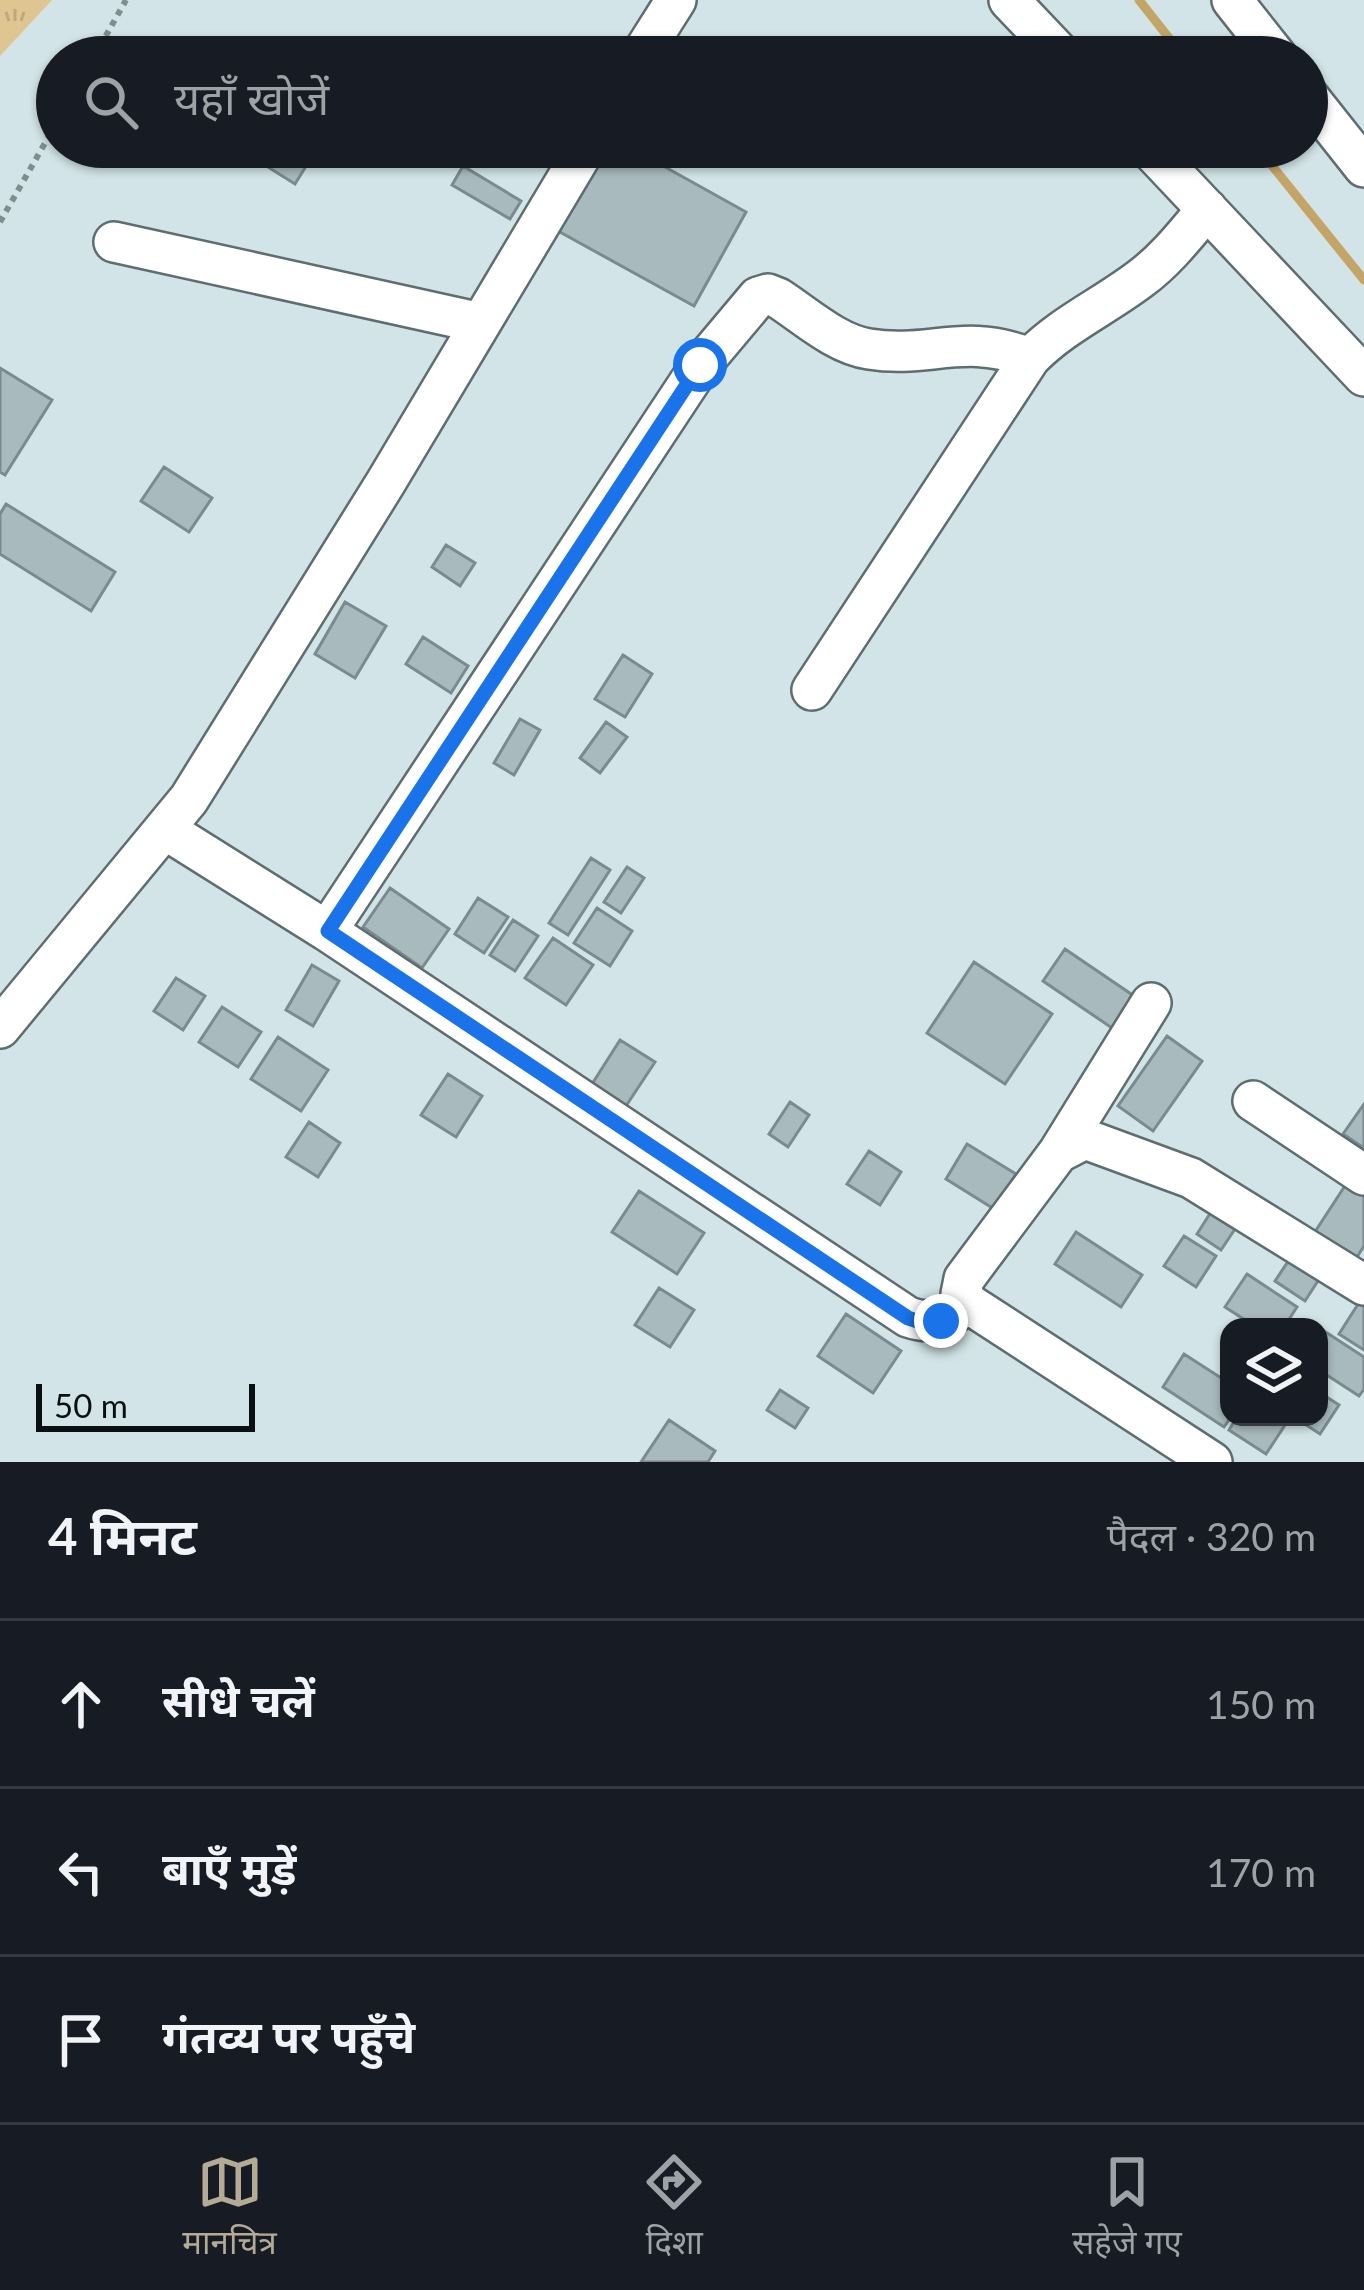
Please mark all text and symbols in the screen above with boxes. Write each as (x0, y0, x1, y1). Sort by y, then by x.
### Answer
search box (36, 36, 1328, 168)
icon: search (78, 69, 144, 135)
text: यहाँ खोजें (174, 71, 329, 125)
route start (673, 338, 727, 392)
route end (914, 1294, 968, 1348)
map controls (1220, 1318, 1328, 1426)
button: layers (1220, 1318, 1328, 1426)
scale bar (36, 1378, 255, 1431)
text: 50 m (54, 1385, 128, 1425)
text: 4 मिनट (48, 1505, 197, 1566)
text: पैदल · 320 m (1107, 1513, 1316, 1559)
icon: ahead (48, 1671, 114, 1737)
text: सीधे चलें (162, 1673, 315, 1727)
text: 150 m (1206, 1681, 1316, 1727)
icon: left (48, 1839, 114, 1905)
text: बाएँ मुड़ें (162, 1841, 296, 1895)
text: 170 m (1206, 1849, 1316, 1895)
icon: arrive (48, 2007, 114, 2073)
text: गंतव्य पर पहुँचे (162, 2009, 415, 2063)
tab: मानचित्र (182, 2149, 277, 2267)
tab: दिशा (641, 2149, 707, 2267)
tab: सहेजे गए (1072, 2149, 1182, 2267)

